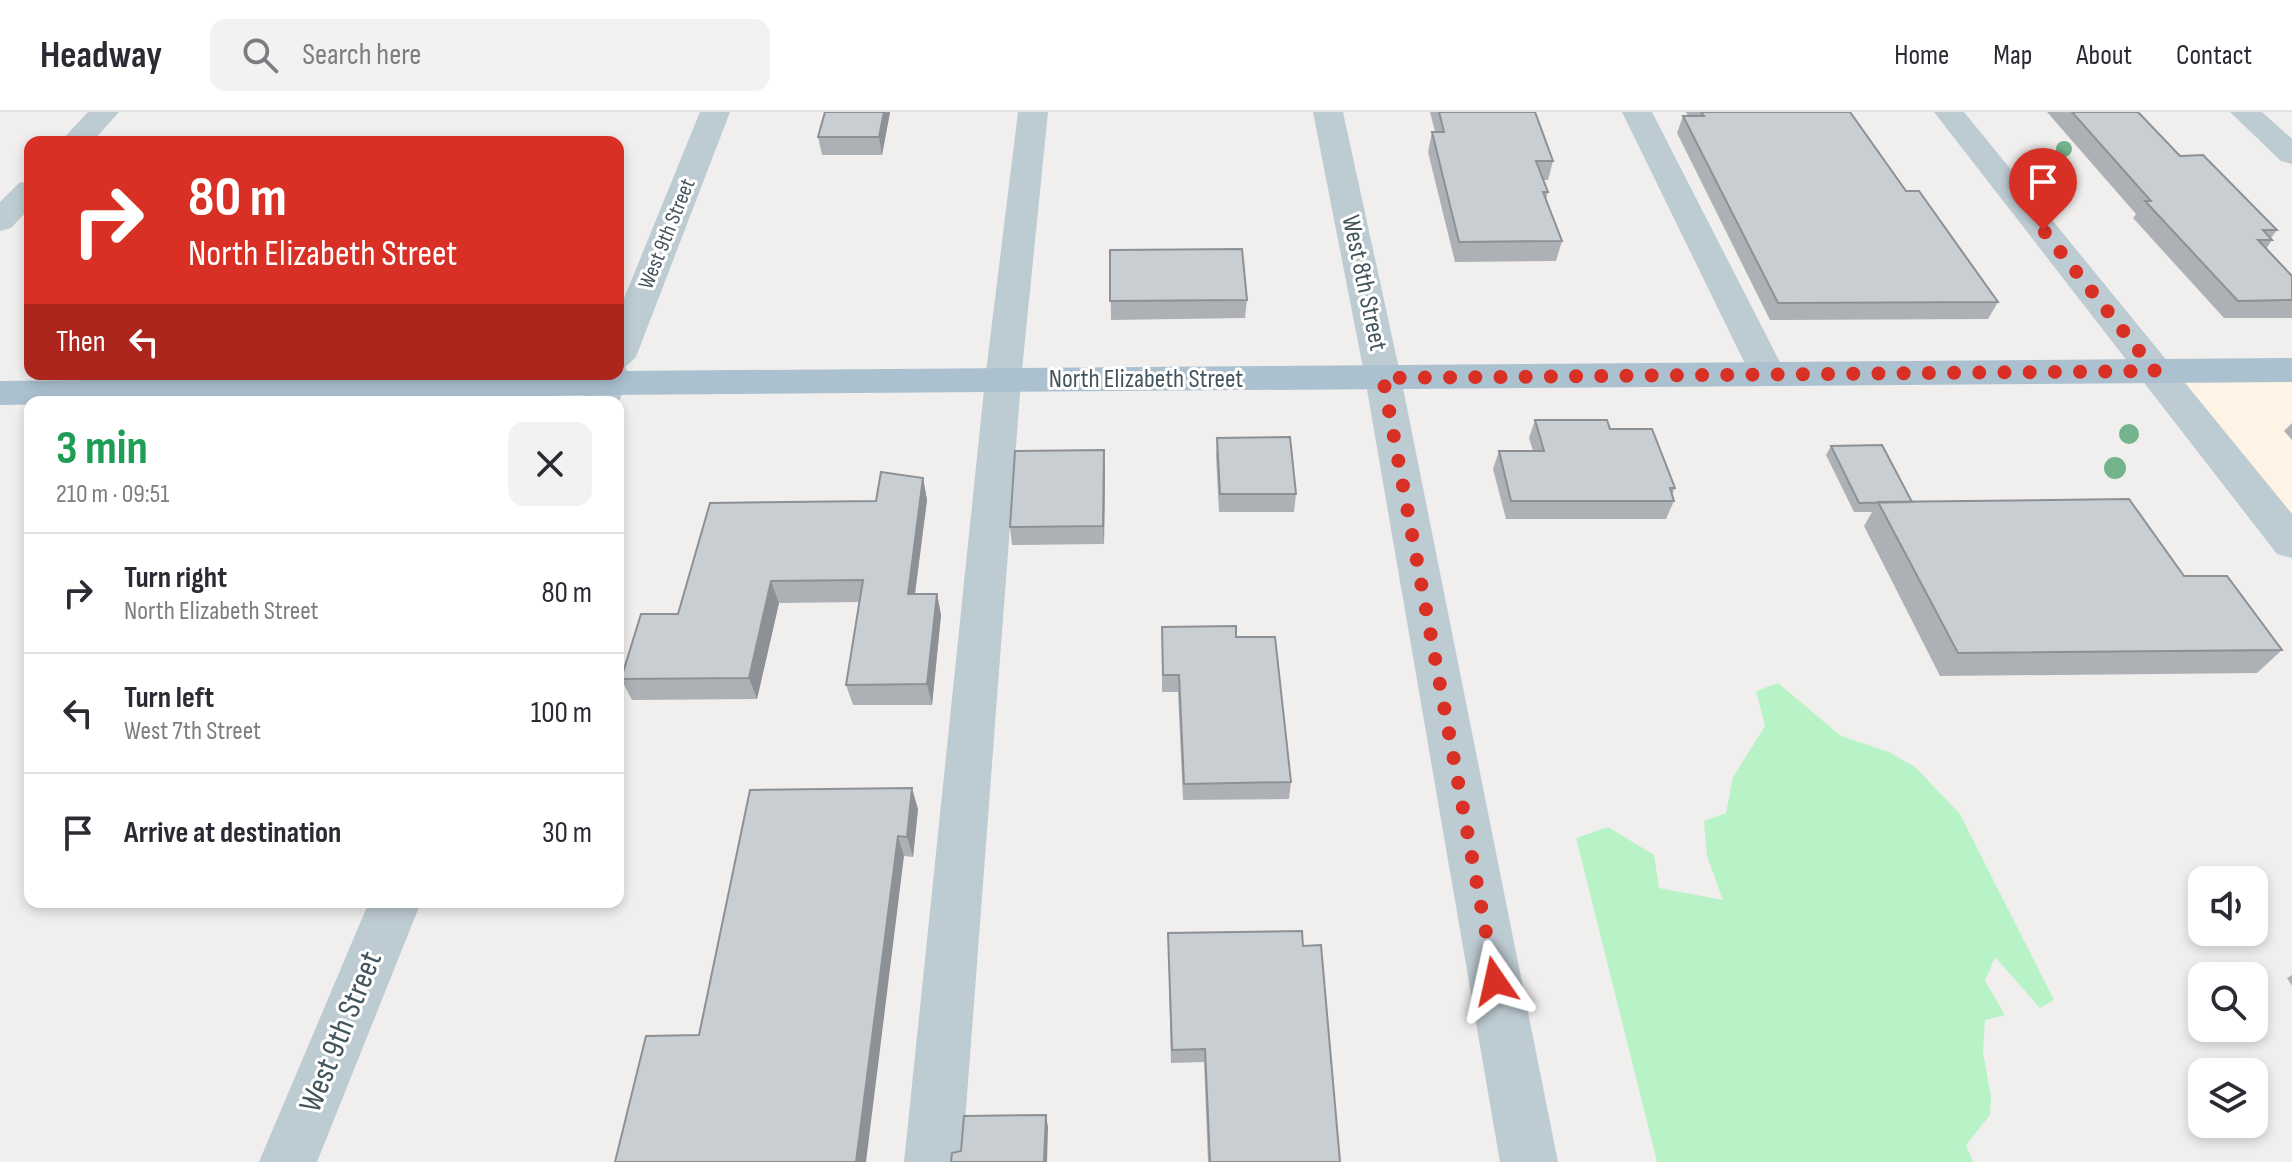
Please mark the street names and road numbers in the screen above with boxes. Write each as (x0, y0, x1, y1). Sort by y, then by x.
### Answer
street label: West 9th Street (633, 175, 702, 293)
street label: West 8th Street (1335, 212, 1393, 354)
street label: North Elizabeth Street (1049, 364, 1243, 395)
street label: West 9th Street (291, 946, 391, 1118)

